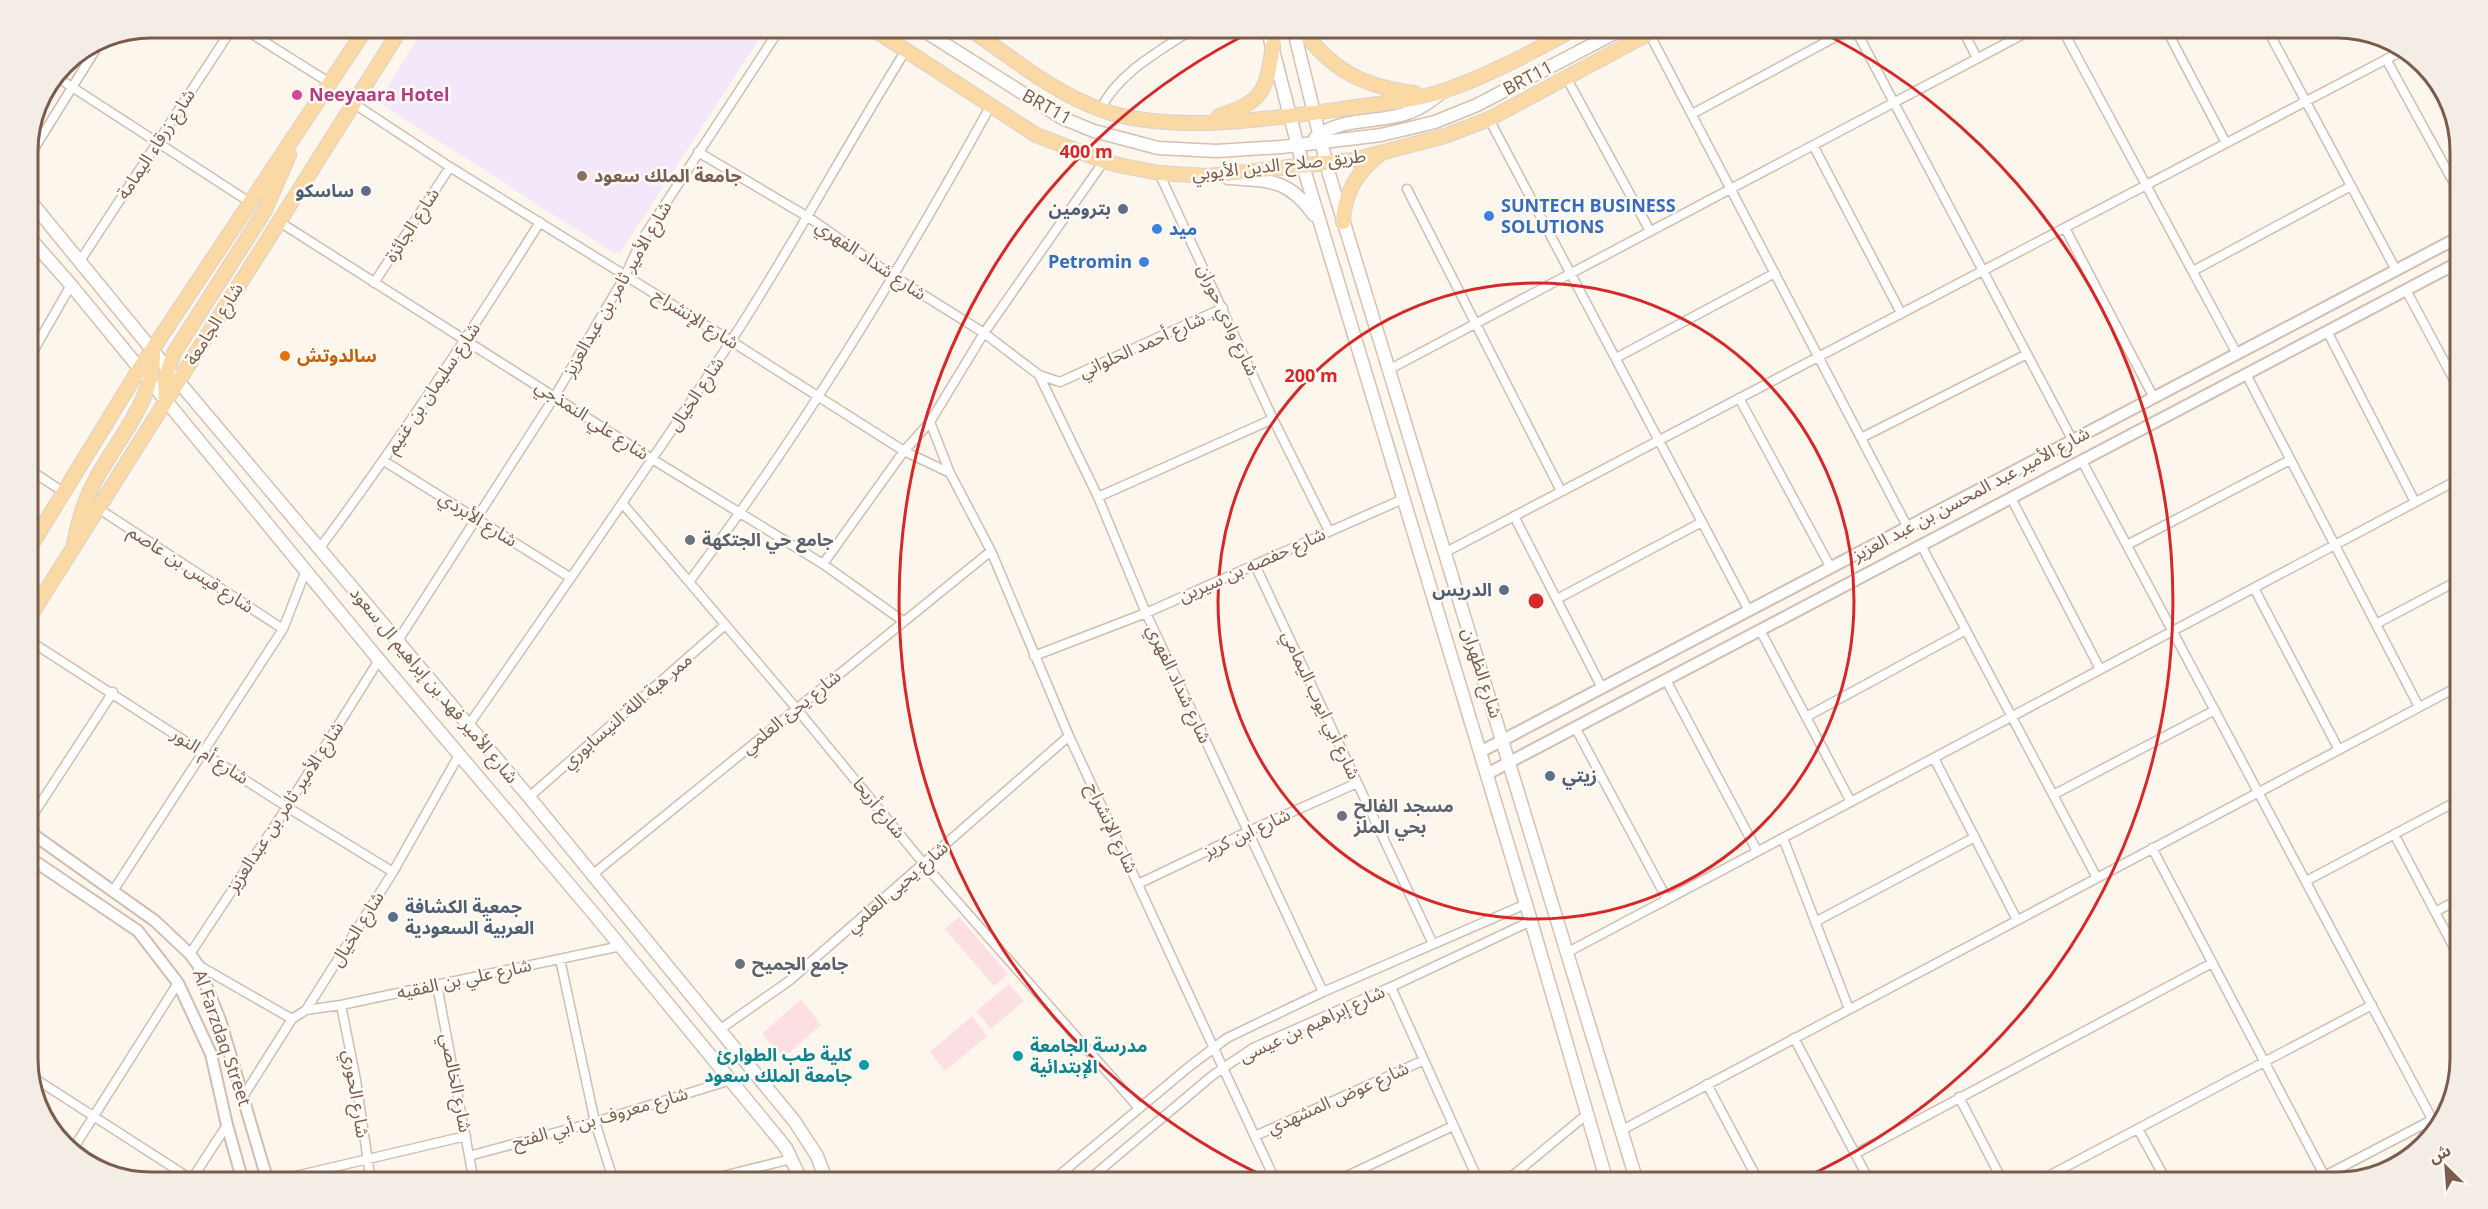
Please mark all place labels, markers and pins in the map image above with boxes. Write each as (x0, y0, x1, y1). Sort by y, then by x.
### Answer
place label: Neeyaara Hotel (309, 82, 449, 106)
marker: Neeyaara Hotel (290, 88, 304, 102)
place label: جامعة الملك سعود (594, 163, 742, 187)
marker: جامعة الملك سعود (575, 169, 589, 183)
place label: ساسكو (296, 178, 354, 202)
marker: ساسكو (359, 184, 373, 198)
place label: SUNTECH BUSINESS SOLUTIONS (1501, 193, 1676, 238)
place label: بترومين (1049, 196, 1111, 220)
marker: بترومين (1116, 202, 1130, 216)
marker: SUNTECH BUSINESS SOLUTIONS (1482, 209, 1496, 223)
place label: ميد (1169, 216, 1197, 240)
marker: ميد (1150, 222, 1164, 236)
place label: Petromin (1048, 249, 1132, 273)
marker: Petromin (1137, 255, 1151, 269)
place label: سالدوتش (297, 343, 377, 367)
marker: سالدوتش (278, 349, 292, 363)
place label: جامع حي الجتكهة (702, 527, 834, 554)
marker: جامع حي الجتكهة (683, 533, 697, 547)
place label: الدريس (1432, 577, 1492, 601)
marker: الدريس (1497, 583, 1511, 597)
centre of rings (1526, 591, 1546, 611)
place label: زيتي (1562, 763, 1597, 790)
marker: زيتي (1543, 769, 1557, 783)
place label: مسجد الفالح بحي الملز (1353, 793, 1454, 841)
marker: مسجد الفالح بحي الملز (1335, 809, 1349, 823)
place label: جمعية الكشافة العربية السعودية (405, 894, 534, 939)
marker: جمعية الكشافة العربية السعودية (386, 910, 400, 924)
place label: جامع الجميح (752, 951, 848, 977)
marker: جامع الجميح (733, 957, 747, 971)
place label: مدرسة الجامعة الإبتدائية (1030, 1033, 1148, 1079)
place label: كلية طب الطوارئ جامعة الملك سعود (704, 1042, 853, 1087)
marker: مدرسة الجامعة الإبتدائية (1011, 1049, 1025, 1063)
marker: كلية طب الطوارئ جامعة الملك سعود (857, 1058, 871, 1072)

